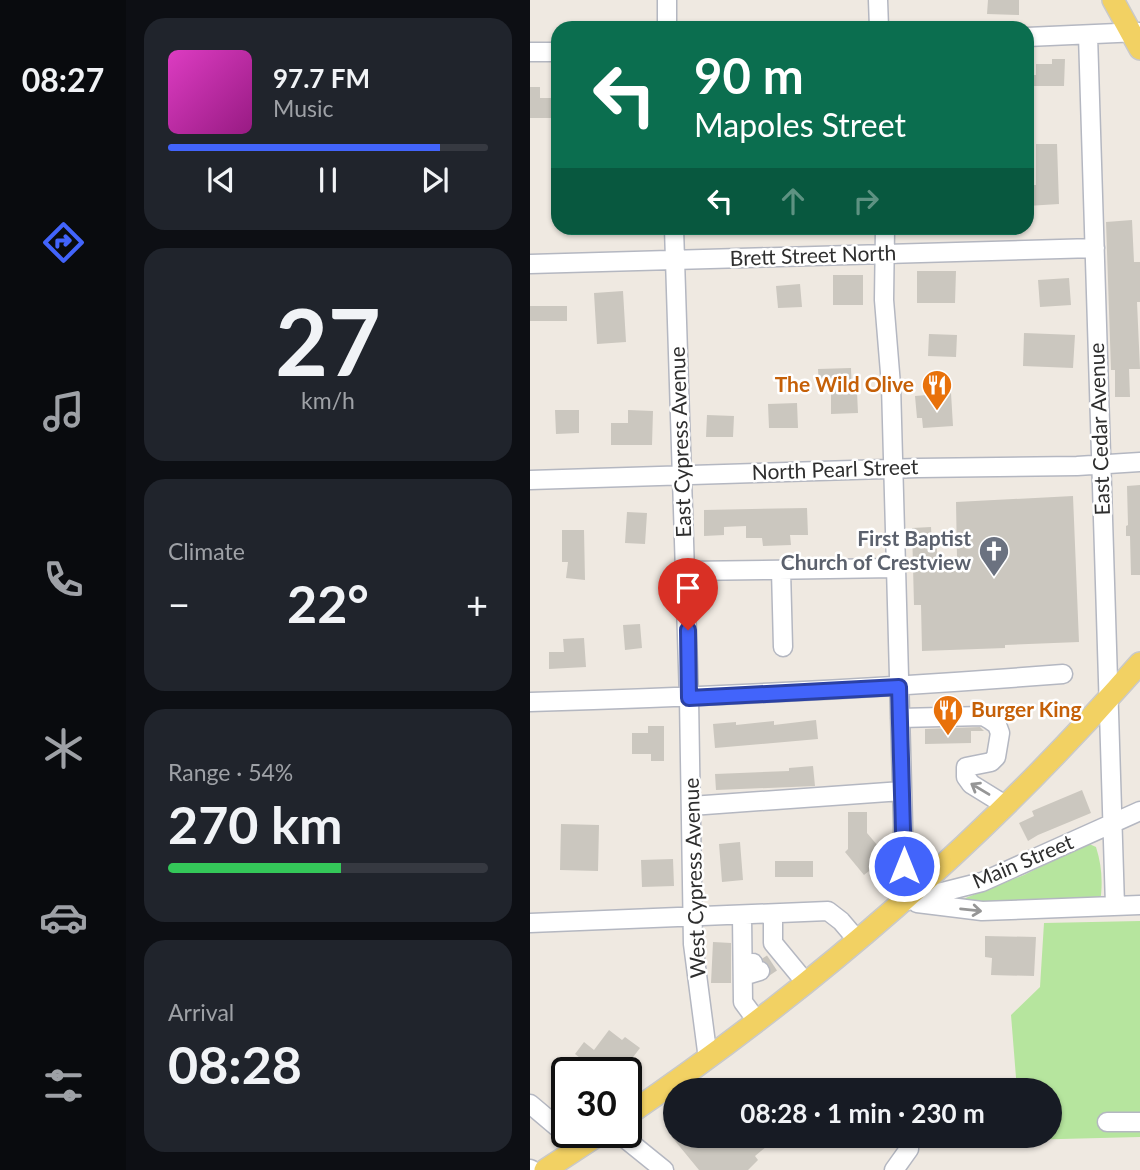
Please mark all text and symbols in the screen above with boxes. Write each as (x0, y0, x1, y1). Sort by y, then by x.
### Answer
text: 90 m (694, 46, 804, 104)
icon: left (579, 49, 670, 140)
text: 08:27 (22, 60, 104, 99)
text: 97.7 FM (273, 62, 370, 94)
text: Music (273, 94, 333, 122)
text: Mapoles Street (694, 105, 906, 144)
icon: previous (202, 161, 240, 199)
icon: pause (309, 161, 347, 199)
icon: next (416, 161, 454, 199)
icon: left (701, 182, 739, 220)
icon: ahead (774, 182, 812, 220)
icon: right (847, 182, 885, 220)
icon: directions (39, 218, 88, 267)
street label: Brett Street North (729, 239, 897, 270)
text: 27 (275, 286, 381, 395)
street label: East Cedar Avenue (1083, 342, 1114, 516)
street label: East Cypress Avenue (664, 346, 695, 538)
restaurant icon: The Wild Olive (920, 368, 954, 412)
place label: The Wild Olive (775, 371, 914, 396)
text: km/h (301, 386, 355, 414)
icon: music (39, 387, 88, 436)
street label: North Pearl Street (751, 453, 919, 484)
place label: First Baptist Church of Crestview (781, 525, 971, 574)
church icon: First Baptist Church of Crestview (977, 534, 1011, 578)
text: Climate (168, 537, 245, 565)
icon: phone (39, 555, 88, 604)
pin (658, 558, 718, 630)
icon: arrive (669, 569, 707, 607)
text: 22° (287, 572, 369, 634)
text: − (168, 581, 190, 627)
text: + (466, 581, 488, 627)
restaurant icon: Burger King (931, 693, 965, 737)
place label: Burger King (971, 696, 1081, 721)
icon: climate (39, 724, 88, 773)
text: Range · 54% (168, 758, 293, 786)
street label: West Cypress Avenue (678, 777, 709, 979)
one-way arrow (971, 781, 991, 795)
text: 270 km (168, 793, 342, 855)
street label: Main Street (968, 828, 1077, 893)
position arrow (867, 829, 941, 903)
icon: car (39, 893, 88, 942)
one-way arrow (959, 903, 982, 916)
text: Arrival (168, 998, 234, 1026)
text: 08:28 (168, 1033, 302, 1095)
speed limit sign: 30 (551, 1057, 642, 1148)
icon: filters (39, 1061, 88, 1110)
text: 08:28 · 1 min · 230 m (740, 1097, 985, 1129)

